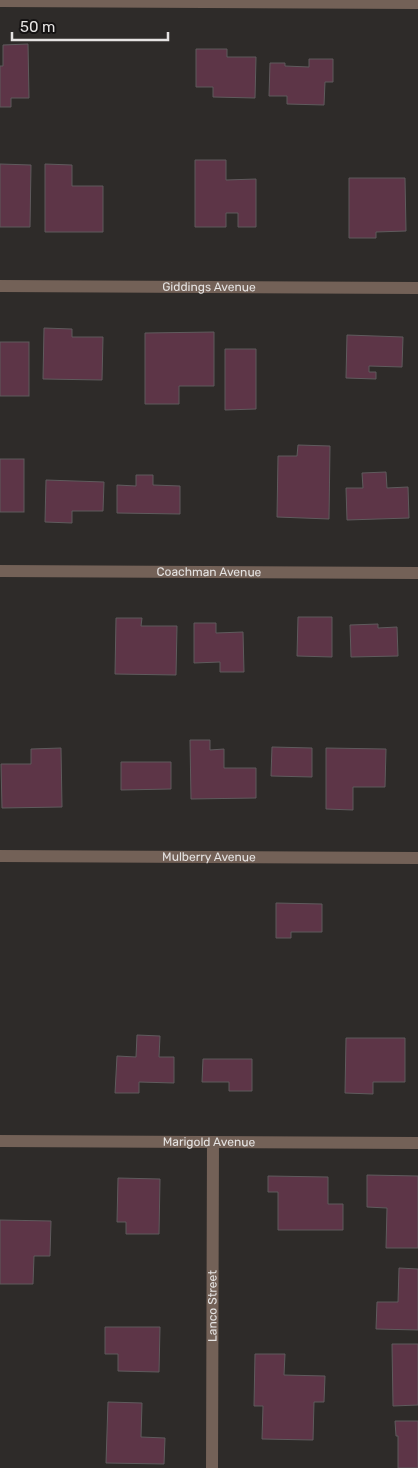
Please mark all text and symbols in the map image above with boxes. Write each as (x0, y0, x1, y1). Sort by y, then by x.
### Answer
scale bar (12, 10, 169, 42)
text: 50 m (20, 18, 55, 36)
street label: Giddings Avenue (162, 280, 256, 294)
street label: Coachman Avenue (157, 565, 262, 579)
street label: Mulberry Avenue (162, 850, 256, 864)
street label: Marigold Avenue (163, 1135, 256, 1149)
street label: Lanco Street (205, 1270, 220, 1342)

